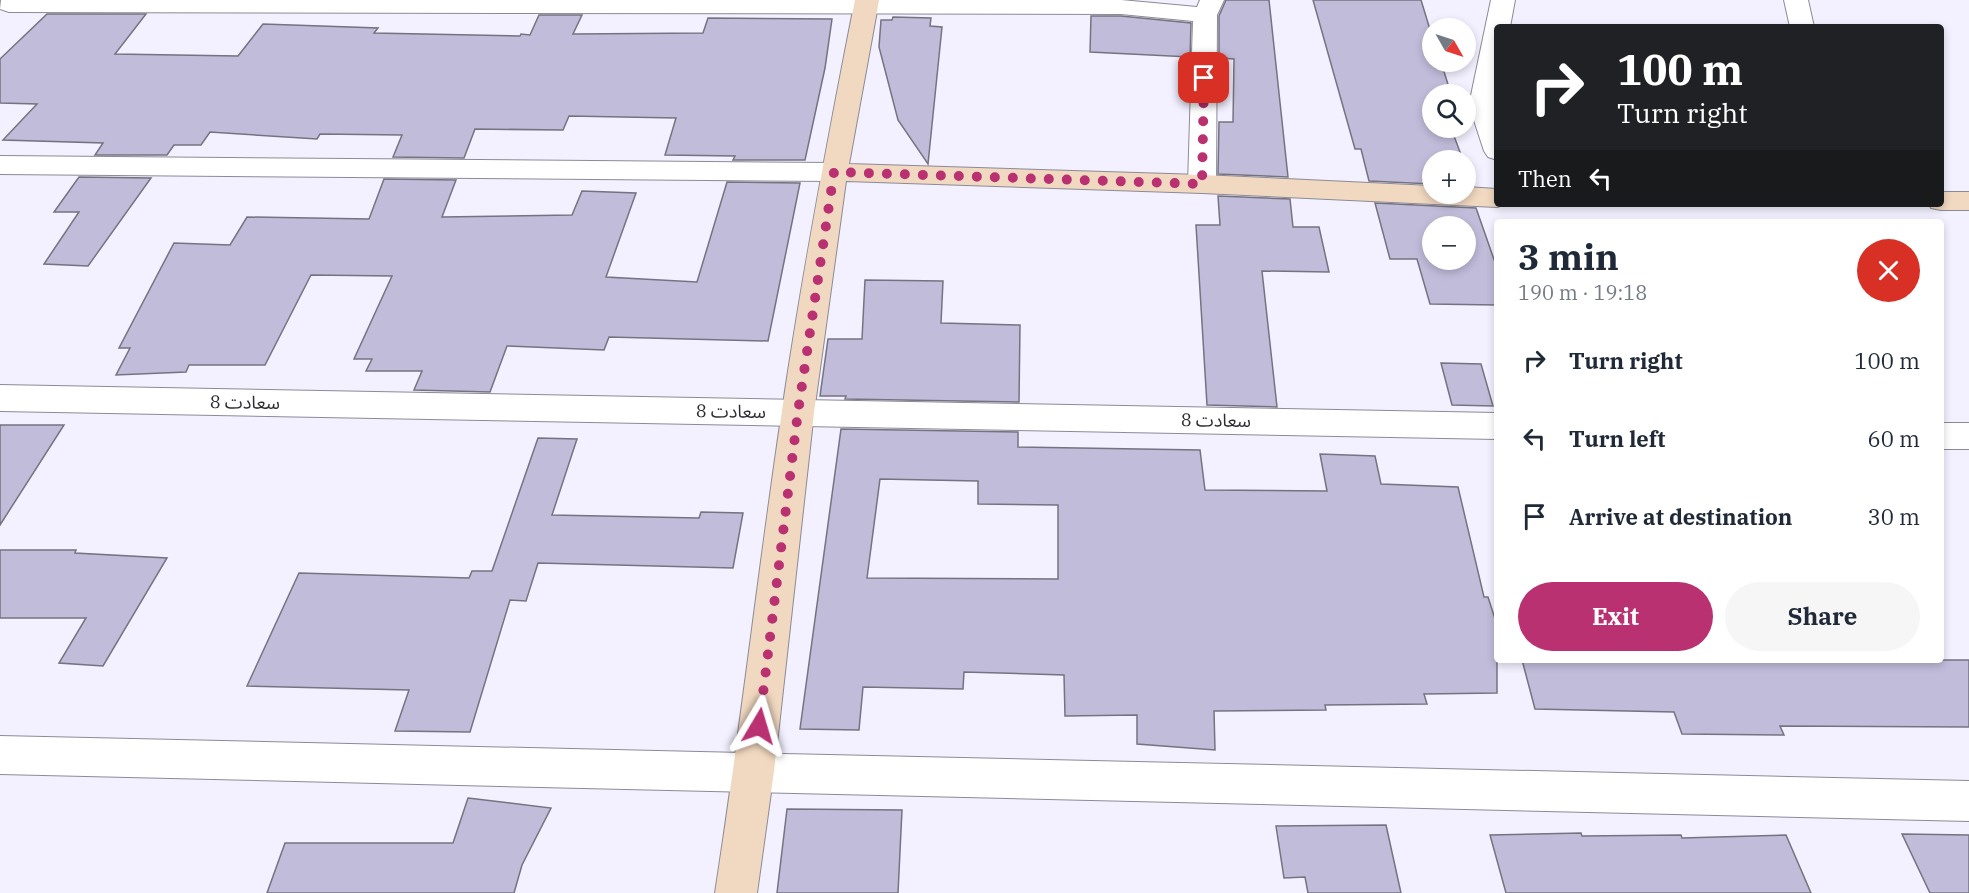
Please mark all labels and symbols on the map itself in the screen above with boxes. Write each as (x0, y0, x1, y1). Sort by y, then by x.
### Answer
north arrow (1422, 18, 1476, 72)
pin (1178, 52, 1229, 103)
street label: سعادت 8 (210, 390, 280, 414)
street label: سعادت 8 (696, 399, 766, 423)
street label: سعادت 8 (1181, 408, 1251, 432)
position arrow (727, 694, 791, 758)

